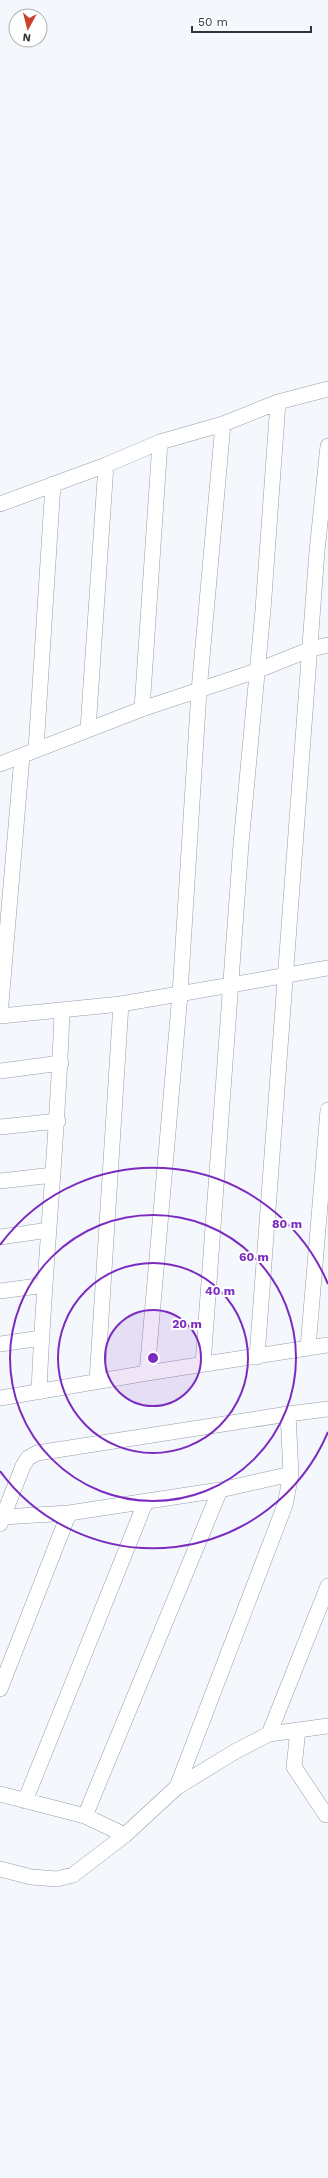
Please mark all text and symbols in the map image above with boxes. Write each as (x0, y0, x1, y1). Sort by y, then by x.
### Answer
north arrow (8, 8, 48, 48)
scale bar (192, 8, 311, 34)
text: 50 m (198, 15, 228, 29)
text: N (22, 30, 32, 44)
text: 80 m (272, 1217, 302, 1231)
text: 60 m (239, 1250, 269, 1264)
text: 40 m (205, 1284, 235, 1298)
text: 20 m (172, 1317, 202, 1331)
centre of rings (146, 1351, 160, 1365)

